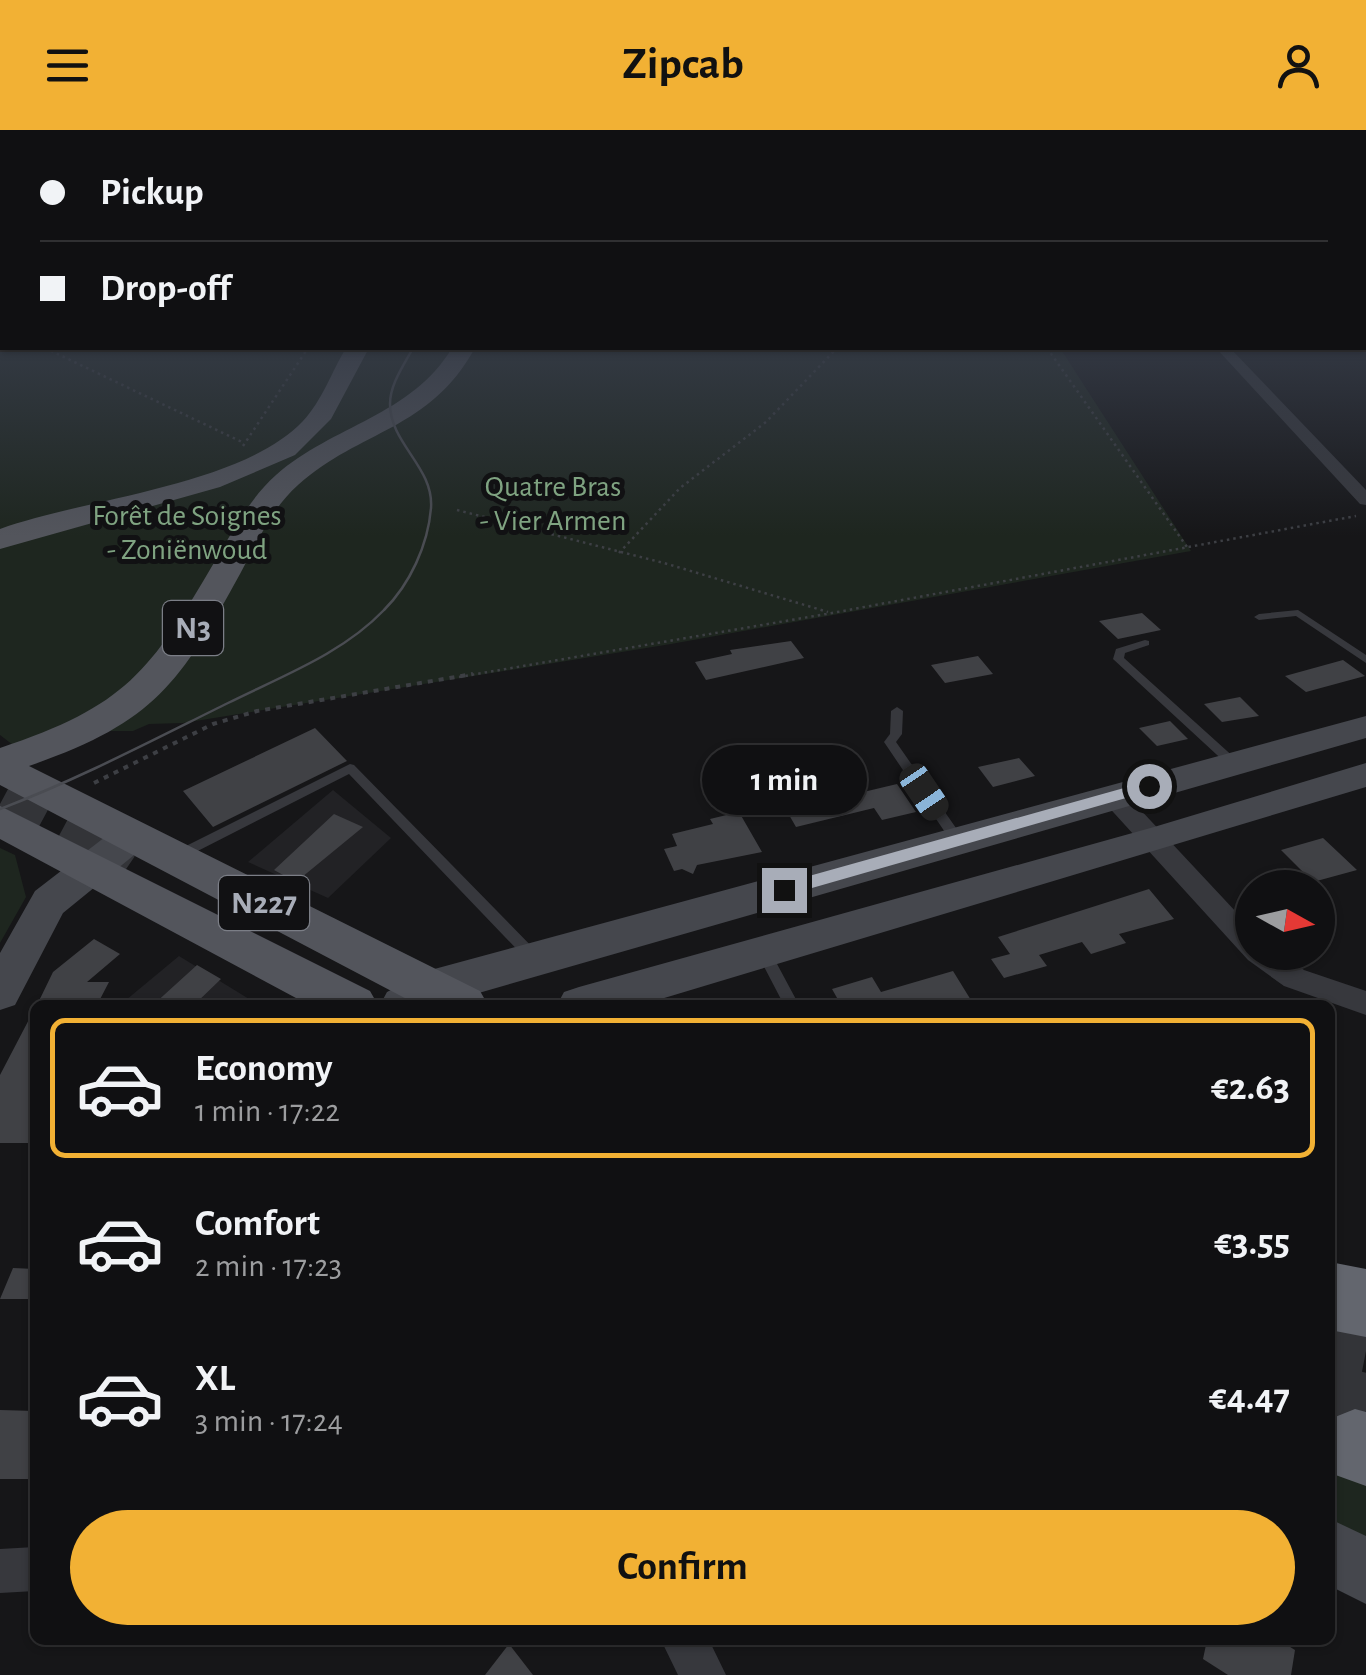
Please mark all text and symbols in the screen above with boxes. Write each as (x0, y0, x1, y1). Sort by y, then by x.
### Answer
icon: menu (40, 38, 95, 93)
icon: person (1271, 38, 1326, 93)
text: Zipcab (622, 42, 744, 87)
text: Pickup (100, 174, 204, 212)
text: Drop-off (100, 270, 231, 308)
park label: Quatre Bras - Vier Armen (480, 472, 626, 536)
park label: Forêt de Soignes - Zoniënwoud (92, 501, 282, 565)
road number: N3 (163, 601, 223, 655)
callout: 1 min (702, 745, 866, 815)
car (895, 759, 953, 825)
text: 1 min (751, 764, 818, 796)
route start (1127, 764, 1172, 809)
route end (762, 868, 807, 913)
north arrow (1235, 870, 1335, 970)
map controls (1235, 870, 1335, 970)
road number: N227 (219, 876, 309, 930)
icon: car (75, 1043, 165, 1133)
text: Economy (195, 1050, 333, 1088)
text: €2.63 (1211, 1069, 1290, 1107)
text: 1 min · 17:22 (195, 1095, 340, 1127)
icon: car (75, 1198, 165, 1288)
text: Comfort (195, 1205, 320, 1243)
text: €3.55 (1214, 1224, 1290, 1262)
text: 2 min · 17:23 (195, 1250, 342, 1282)
icon: car (75, 1353, 165, 1443)
text: XL (195, 1360, 235, 1398)
text: €4.47 (1209, 1379, 1290, 1417)
text: 3 min · 17:24 (195, 1405, 343, 1437)
button: Confirm (70, 1510, 1295, 1625)

